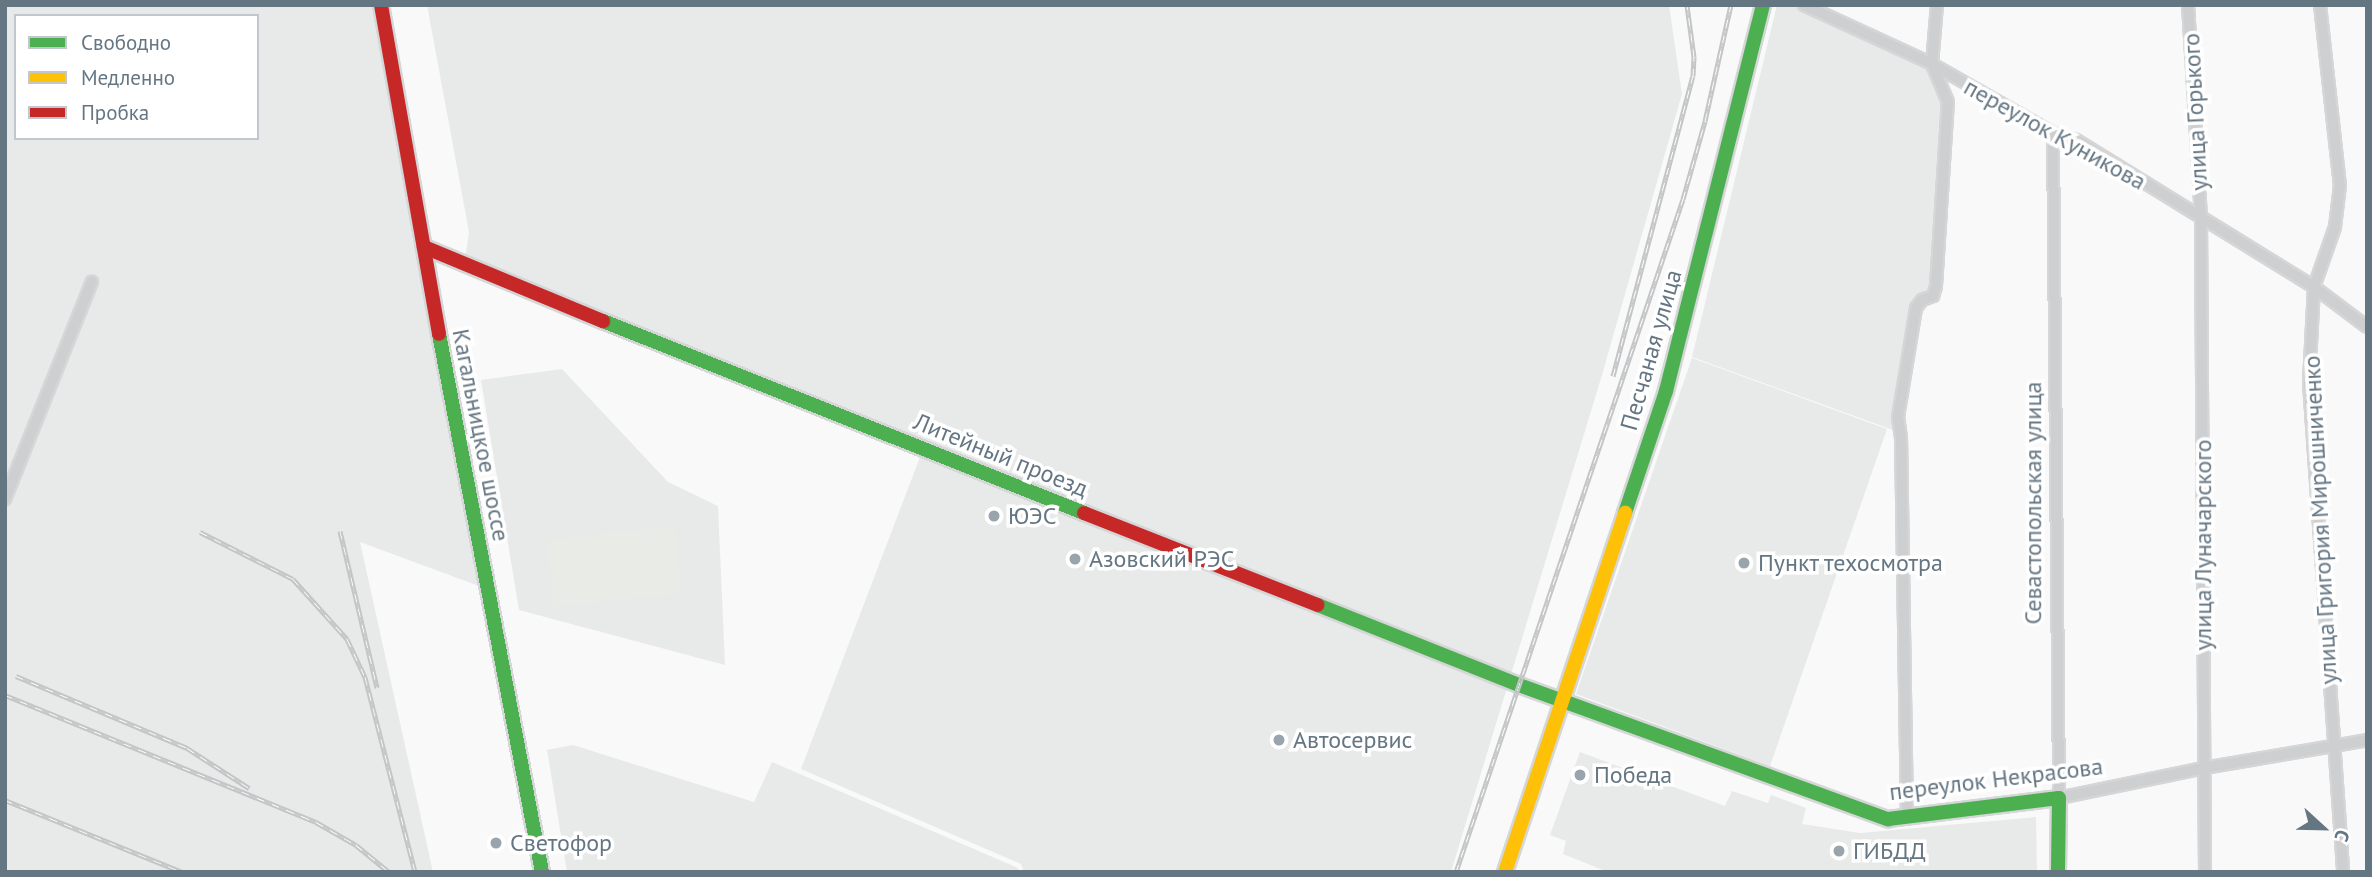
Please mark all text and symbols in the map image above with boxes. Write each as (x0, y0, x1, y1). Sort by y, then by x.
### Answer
legend (14, 14, 259, 140)
text: Свободно (81, 29, 171, 56)
street label: улица Горького (2176, 32, 2214, 192)
text: Медленно (81, 64, 175, 91)
street label: переулок Куникова (1959, 72, 2151, 196)
text: Пробка (81, 99, 149, 126)
street label: Песчаная улица (1614, 266, 1688, 434)
street label: Кагальницкое шоссе (446, 326, 516, 544)
street label: улица Григория Мирошниченко (2297, 355, 2343, 685)
street label: Севастопольская улица (2019, 382, 2047, 624)
street label: Литейный проезд (910, 407, 1092, 503)
street label: улица Луначарского (2189, 439, 2217, 651)
place label: ЮЭС (1008, 502, 1056, 530)
marker: ЮЭС (986, 508, 1002, 524)
place label: Азовский РЭС (1089, 545, 1234, 573)
place label: Пункт техосмотра (1758, 549, 1944, 577)
marker: Азовский РЭС (1067, 551, 1083, 567)
marker: Пункт техосмотра (1736, 555, 1752, 571)
place label: Автосервис (1293, 726, 1412, 754)
marker: Автосервис (1271, 732, 1287, 748)
street label: переулок Некрасова (1887, 752, 2105, 806)
place label: Победа (1594, 761, 1672, 789)
marker: Победа (1572, 767, 1588, 783)
north arrow (2288, 793, 2358, 863)
text: С (2329, 826, 2356, 845)
place label: Светофор (510, 829, 612, 857)
marker: Светофор (488, 835, 504, 851)
place label: ГИБДД (1853, 837, 1926, 865)
marker: ГИБДД (1831, 843, 1847, 859)

